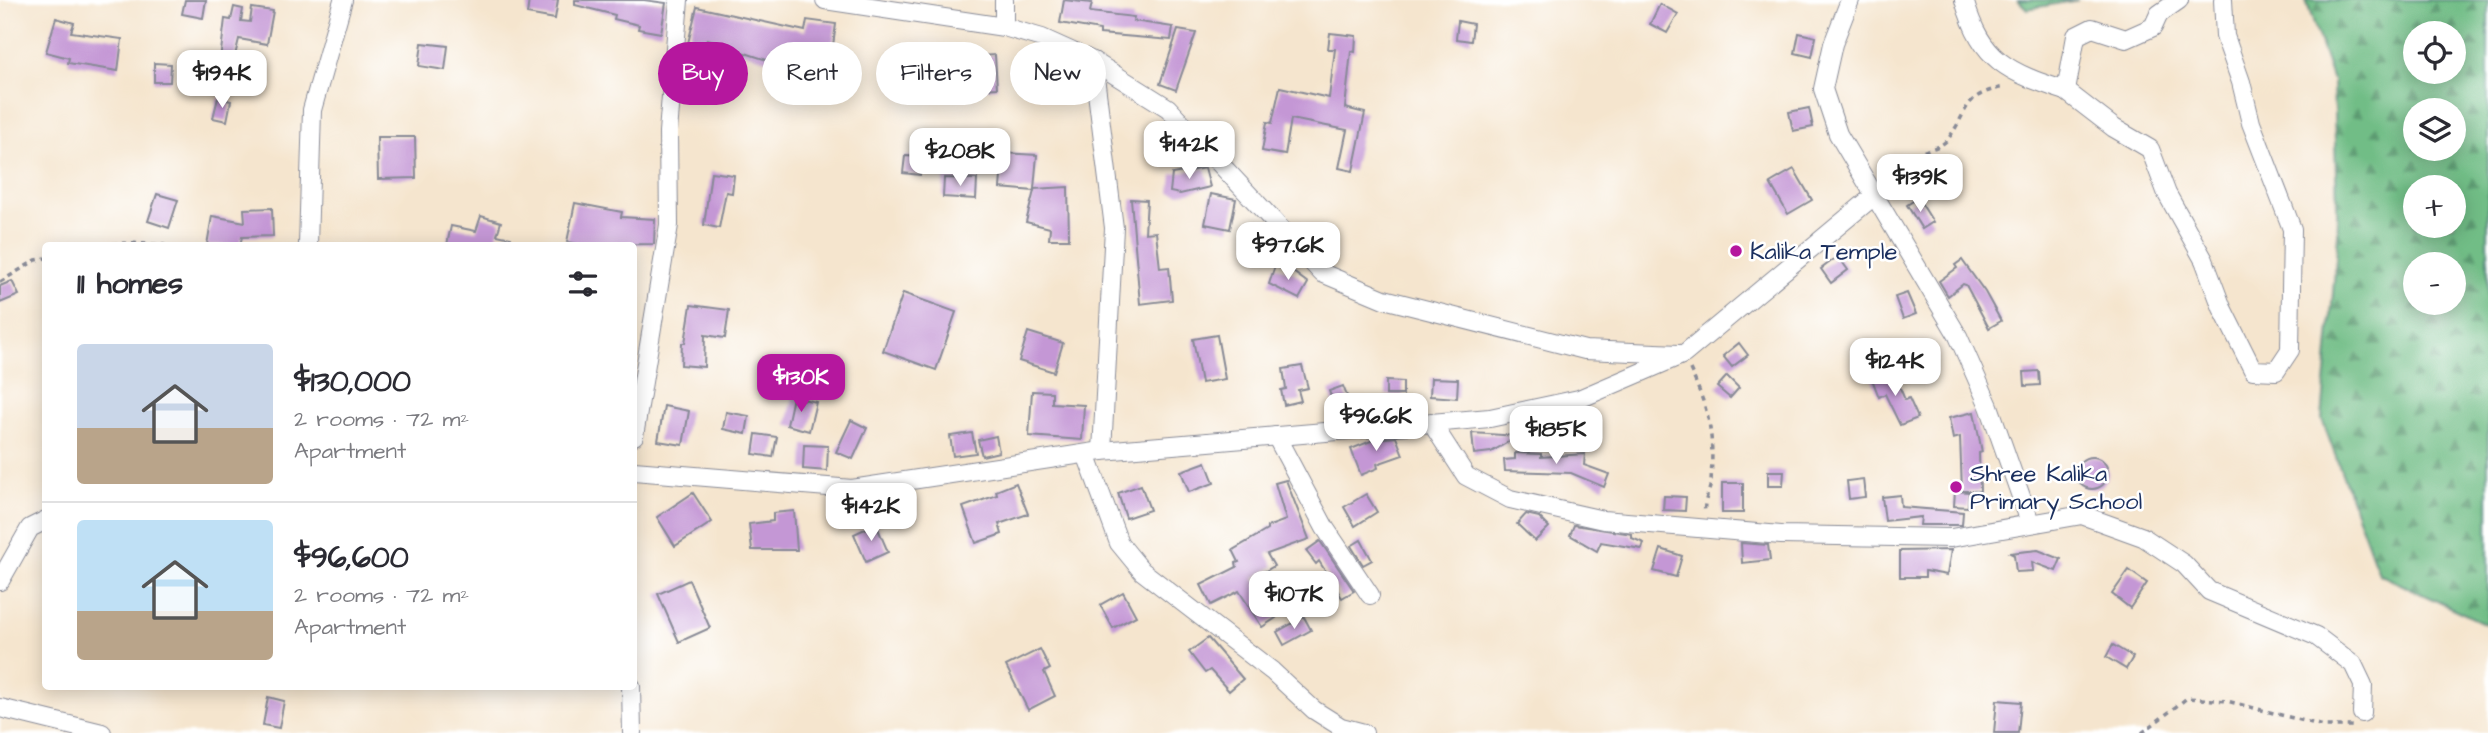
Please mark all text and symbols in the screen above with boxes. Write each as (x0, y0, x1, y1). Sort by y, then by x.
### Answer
map controls (2403, 21, 2466, 315)
button: locate (2403, 21, 2466, 84)
chip: Buy (658, 42, 748, 105)
chip: Rent (762, 42, 862, 105)
chip: Filters (876, 42, 996, 105)
chip: New (1010, 42, 1106, 105)
pin: $194K (173, 50, 271, 110)
text: $194K (193, 57, 251, 89)
button: layers (2403, 98, 2466, 161)
pin: $142K (1140, 122, 1238, 181)
pin: $208K (911, 128, 1009, 188)
text: $142K (1160, 128, 1218, 160)
text: $208K (925, 135, 995, 167)
pin: $139K (1871, 154, 1969, 214)
text: $139K (1893, 161, 1947, 193)
button: + (2403, 175, 2466, 238)
pin: $97.6K (1231, 222, 1345, 282)
text: $97.6K (1252, 229, 1324, 261)
place label: Kalika Temple (1750, 235, 1897, 269)
marker: Kalika Temple (1728, 243, 1744, 259)
button: − (2403, 252, 2466, 315)
text: 11 homes (77, 263, 183, 305)
icon: filters (564, 265, 602, 303)
pin: $124K (1846, 338, 1944, 398)
text: $124K (1866, 345, 1924, 377)
pin: $130K (752, 354, 850, 414)
text: $130,000 (294, 361, 411, 403)
text: $130K (773, 361, 829, 393)
icon: home (133, 372, 217, 456)
pin: $96.6K (1319, 393, 1433, 453)
text: $96.6K (1340, 400, 1412, 432)
text: 2 rooms · 72 m² (294, 403, 469, 435)
pin: $185K (1507, 406, 1605, 466)
text: $185K (1526, 413, 1586, 445)
text: Apartment (294, 435, 406, 467)
place label: Shree Kalika Primary School (1970, 457, 2142, 520)
marker: Shree Kalika Primary School (1948, 479, 1964, 495)
pin: $142K (822, 484, 920, 543)
text: $142K (842, 490, 900, 522)
text: $96,600 (294, 537, 409, 579)
icon: home (133, 548, 217, 632)
pin: $107K (1245, 572, 1343, 631)
text: $107K (1265, 578, 1323, 610)
text: 2 rooms · 72 m² (294, 579, 469, 611)
text: Apartment (294, 611, 406, 643)

